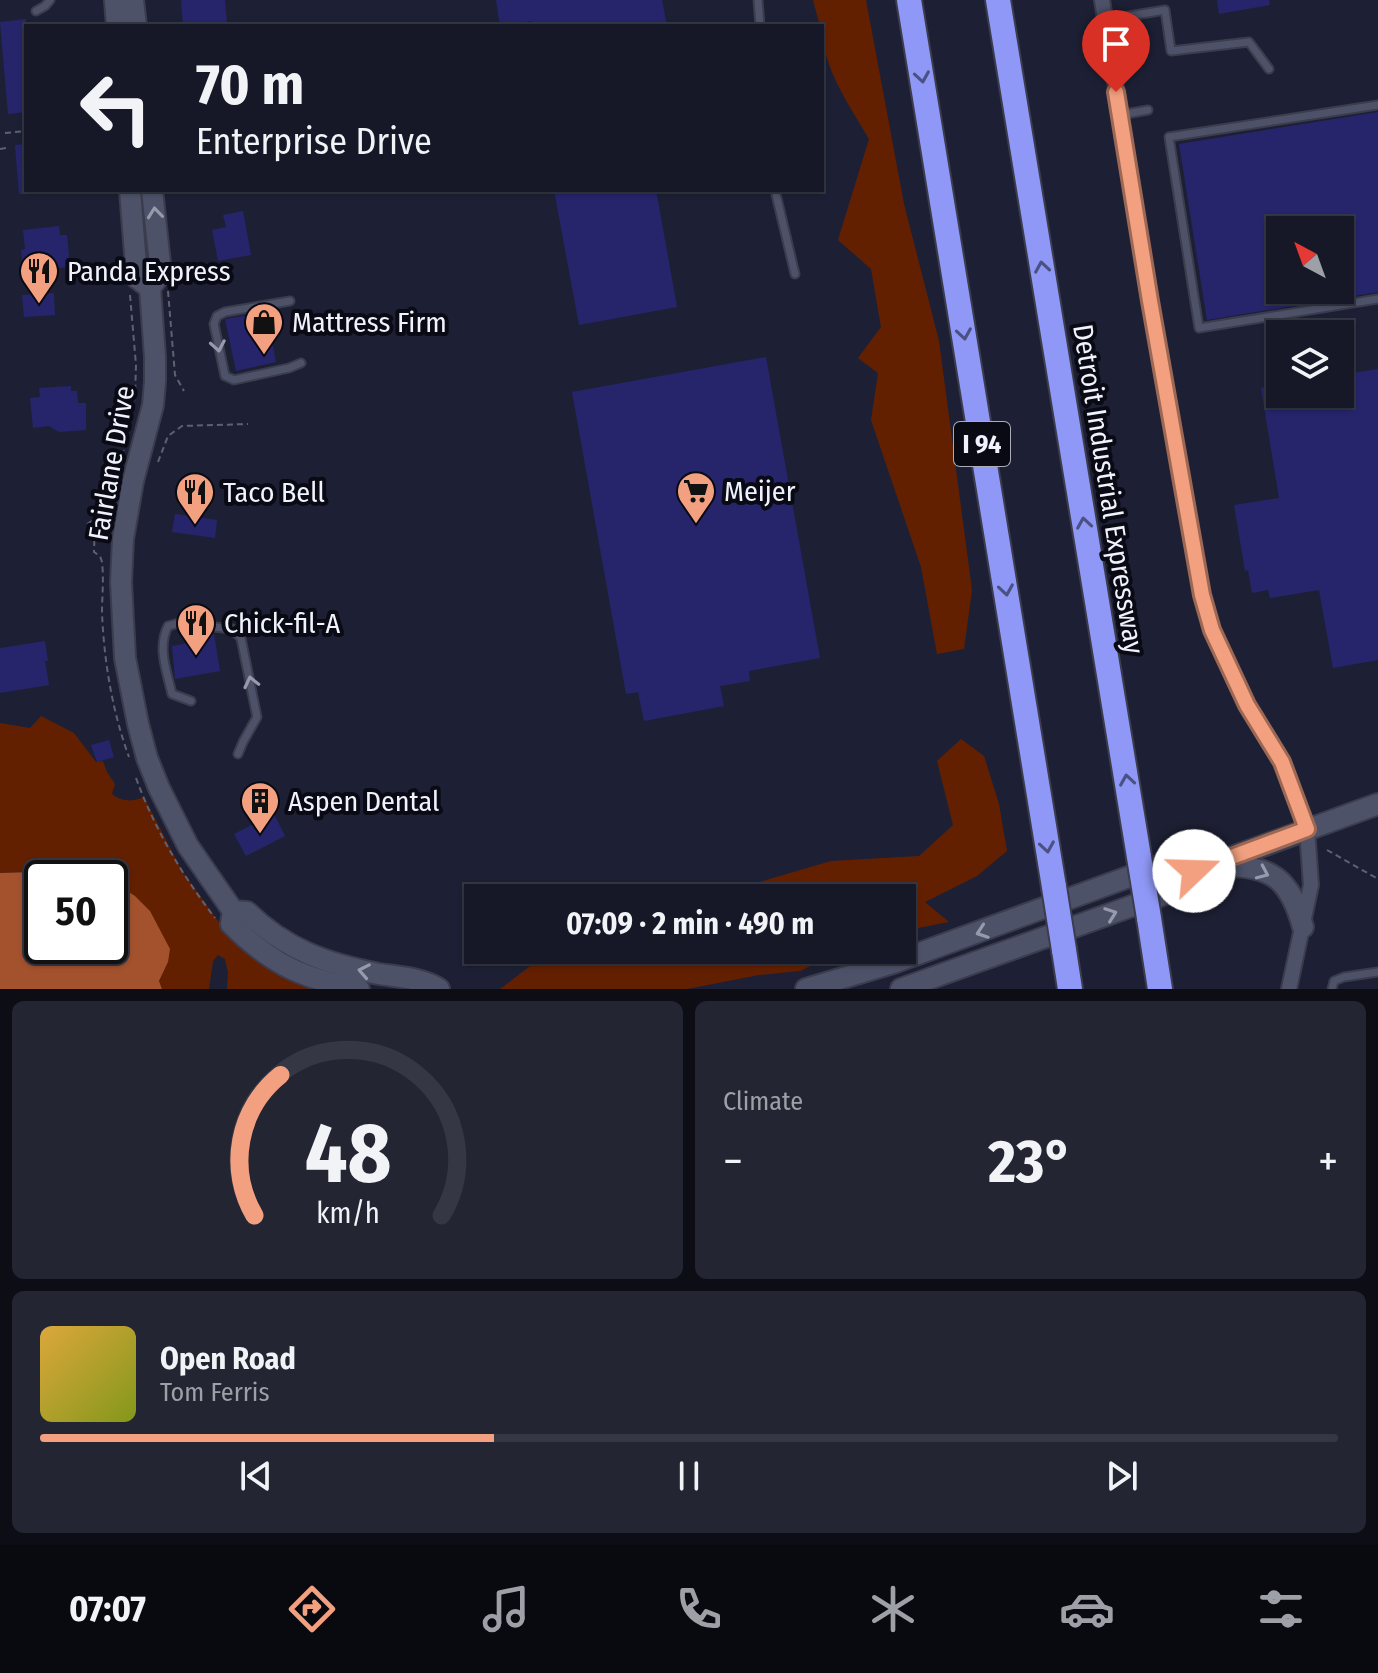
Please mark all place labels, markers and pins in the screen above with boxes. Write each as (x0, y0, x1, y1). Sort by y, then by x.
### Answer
pin (1082, 10, 1150, 92)
restaurant icon: Panda Express (18, 250, 60, 305)
place label: Panda Express (67, 255, 231, 288)
shop icon: Mattress Firm (243, 301, 285, 356)
place label: Mattress Firm (292, 306, 447, 339)
supermarket icon: Meijer (675, 470, 717, 525)
restaurant icon: Taco Bell (174, 471, 216, 526)
place label: Meijer (724, 475, 796, 508)
place label: Taco Bell (223, 476, 325, 509)
restaurant icon: Chick-fil-A (175, 602, 217, 657)
place label: Chick-fil-A (224, 607, 341, 640)
building icon: Aspen Dental (239, 780, 281, 835)
place label: Aspen Dental (288, 785, 439, 818)

